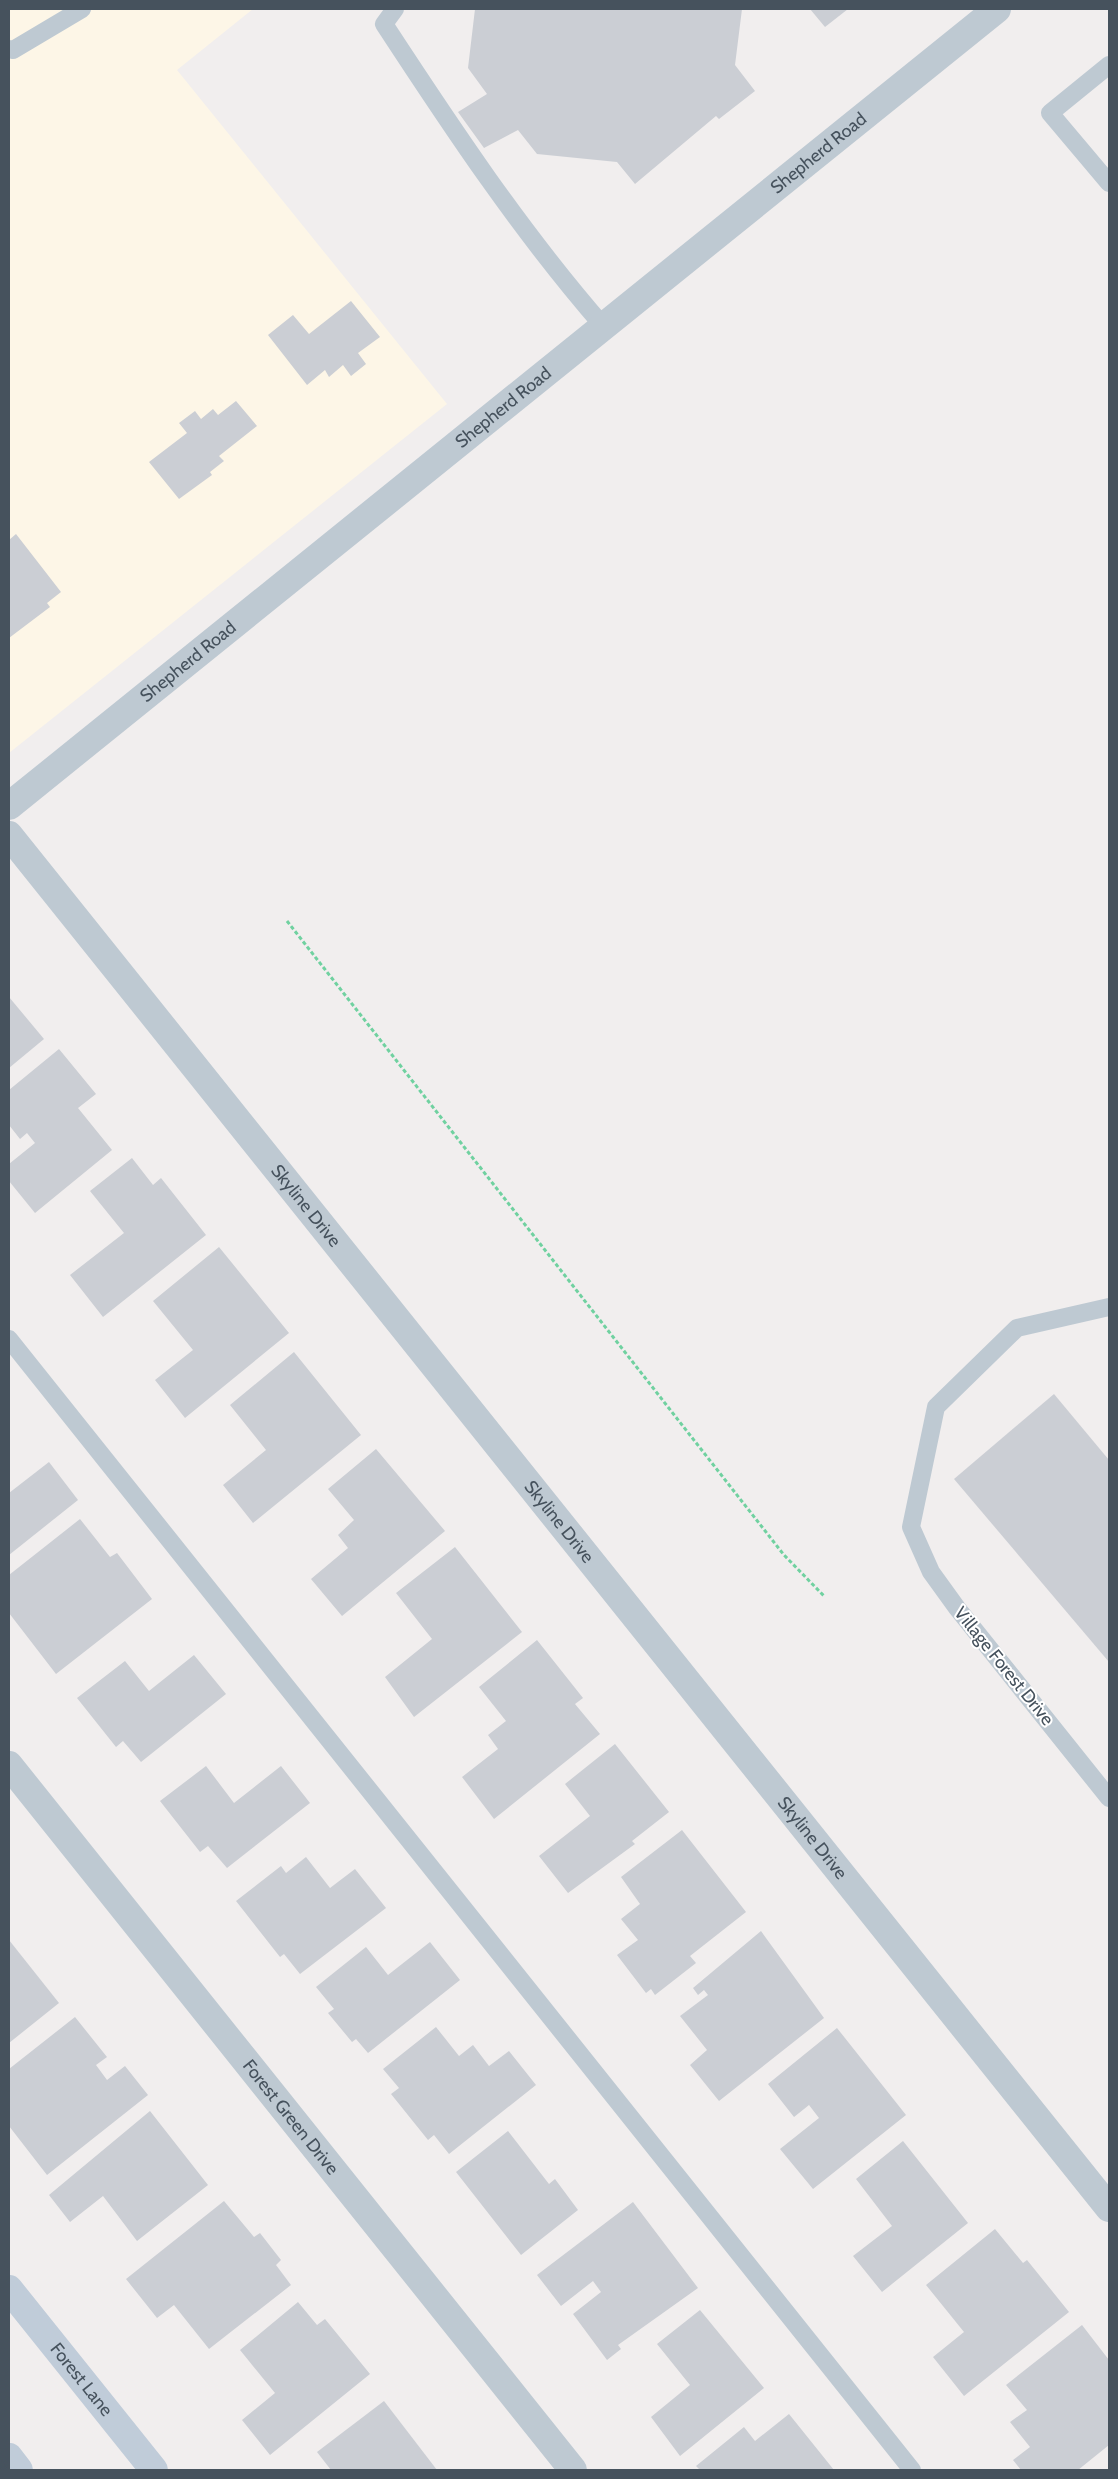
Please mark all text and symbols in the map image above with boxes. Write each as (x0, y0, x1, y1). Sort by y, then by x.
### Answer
street label: Shepherd Road (766, 108, 871, 198)
street label: Shepherd Road (451, 362, 556, 453)
street label: Shepherd Road (136, 616, 240, 707)
street label: Skyline Drive (266, 1160, 346, 1251)
street label: Skyline Drive (520, 1476, 599, 1567)
street label: Village Forest Drive (949, 1602, 1059, 1730)
street label: Skyline Drive (773, 1792, 852, 1884)
street label: Forest Green Drive (238, 2055, 343, 2179)
street label: Forest Lane (46, 2338, 118, 2421)

